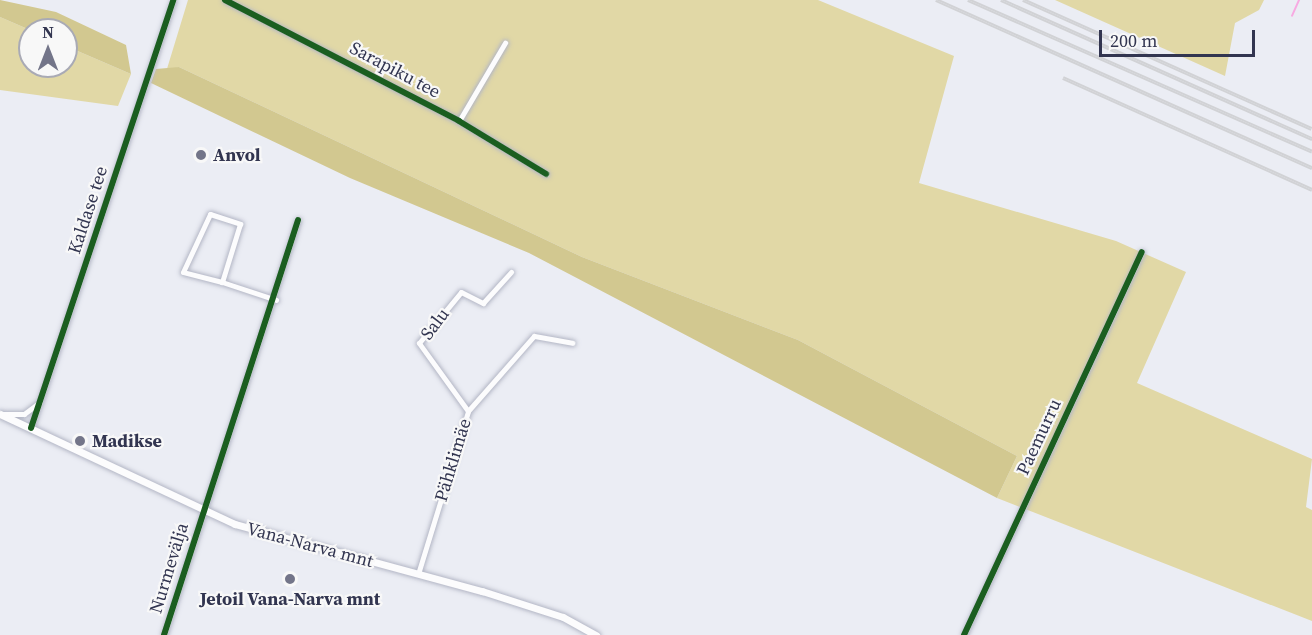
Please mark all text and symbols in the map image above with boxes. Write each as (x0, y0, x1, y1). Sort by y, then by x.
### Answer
north arrow (18, 18, 78, 78)
scale bar (1102, 18, 1258, 56)
text: N (42, 21, 54, 43)
text: 200 m (1110, 28, 1157, 53)
street label: Sarapiku tee (346, 37, 444, 103)
place label: Anvol (213, 144, 261, 166)
marker: Anvol (194, 148, 208, 162)
street label: Kaldase tee (64, 163, 112, 257)
street label: Salu (416, 304, 454, 344)
street label: Paemurru (1012, 396, 1066, 478)
street label: Pähklimäe (430, 416, 476, 504)
place label: Madikse (92, 430, 162, 452)
marker: Madikse (73, 434, 87, 448)
street label: Vana-Narva mnt (244, 518, 376, 572)
street label: Nurmevälja (145, 520, 193, 616)
marker: Jetoil Vana-Narva mnt (283, 572, 297, 586)
place label: Jetoil Vana-Narva mnt (199, 588, 381, 610)

